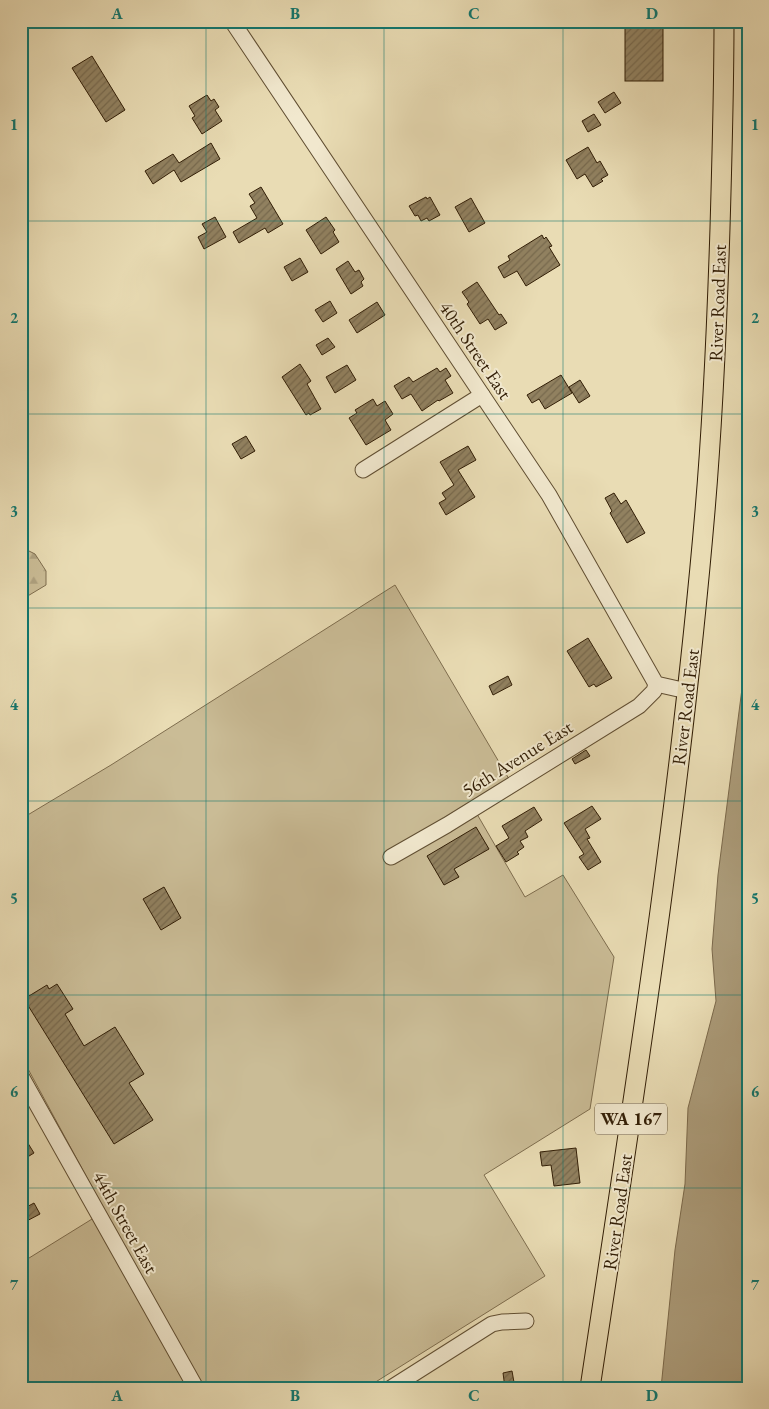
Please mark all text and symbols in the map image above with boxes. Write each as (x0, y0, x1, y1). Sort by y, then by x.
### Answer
text: A (110, 3, 123, 24)
text: B (290, 3, 300, 24)
text: C (468, 3, 480, 24)
text: D (646, 3, 658, 24)
text: 1 (10, 114, 18, 135)
text: 1 (751, 114, 759, 135)
street label: River Road East (703, 244, 732, 362)
street label: 40th Street East (434, 296, 518, 404)
text: 2 (10, 307, 19, 328)
text: 2 (751, 307, 760, 328)
text: 3 (10, 501, 18, 522)
text: 3 (751, 501, 759, 522)
street label: River Road East (666, 647, 705, 767)
text: 4 (10, 694, 19, 715)
text: 4 (751, 694, 760, 715)
street label: 56th Avenue East (457, 714, 577, 802)
text: 5 (10, 888, 18, 909)
text: 5 (751, 888, 759, 909)
text: 6 (10, 1081, 19, 1102)
text: 6 (751, 1081, 760, 1102)
road number: WA 167 (595, 1104, 667, 1134)
street label: River Road East (597, 1152, 638, 1272)
street label: 44th Street East (87, 1167, 164, 1278)
text: 7 (10, 1274, 19, 1295)
text: 7 (751, 1274, 760, 1295)
text: A (110, 1385, 123, 1406)
text: B (290, 1385, 300, 1406)
text: C (468, 1385, 480, 1406)
text: D (646, 1385, 658, 1406)

